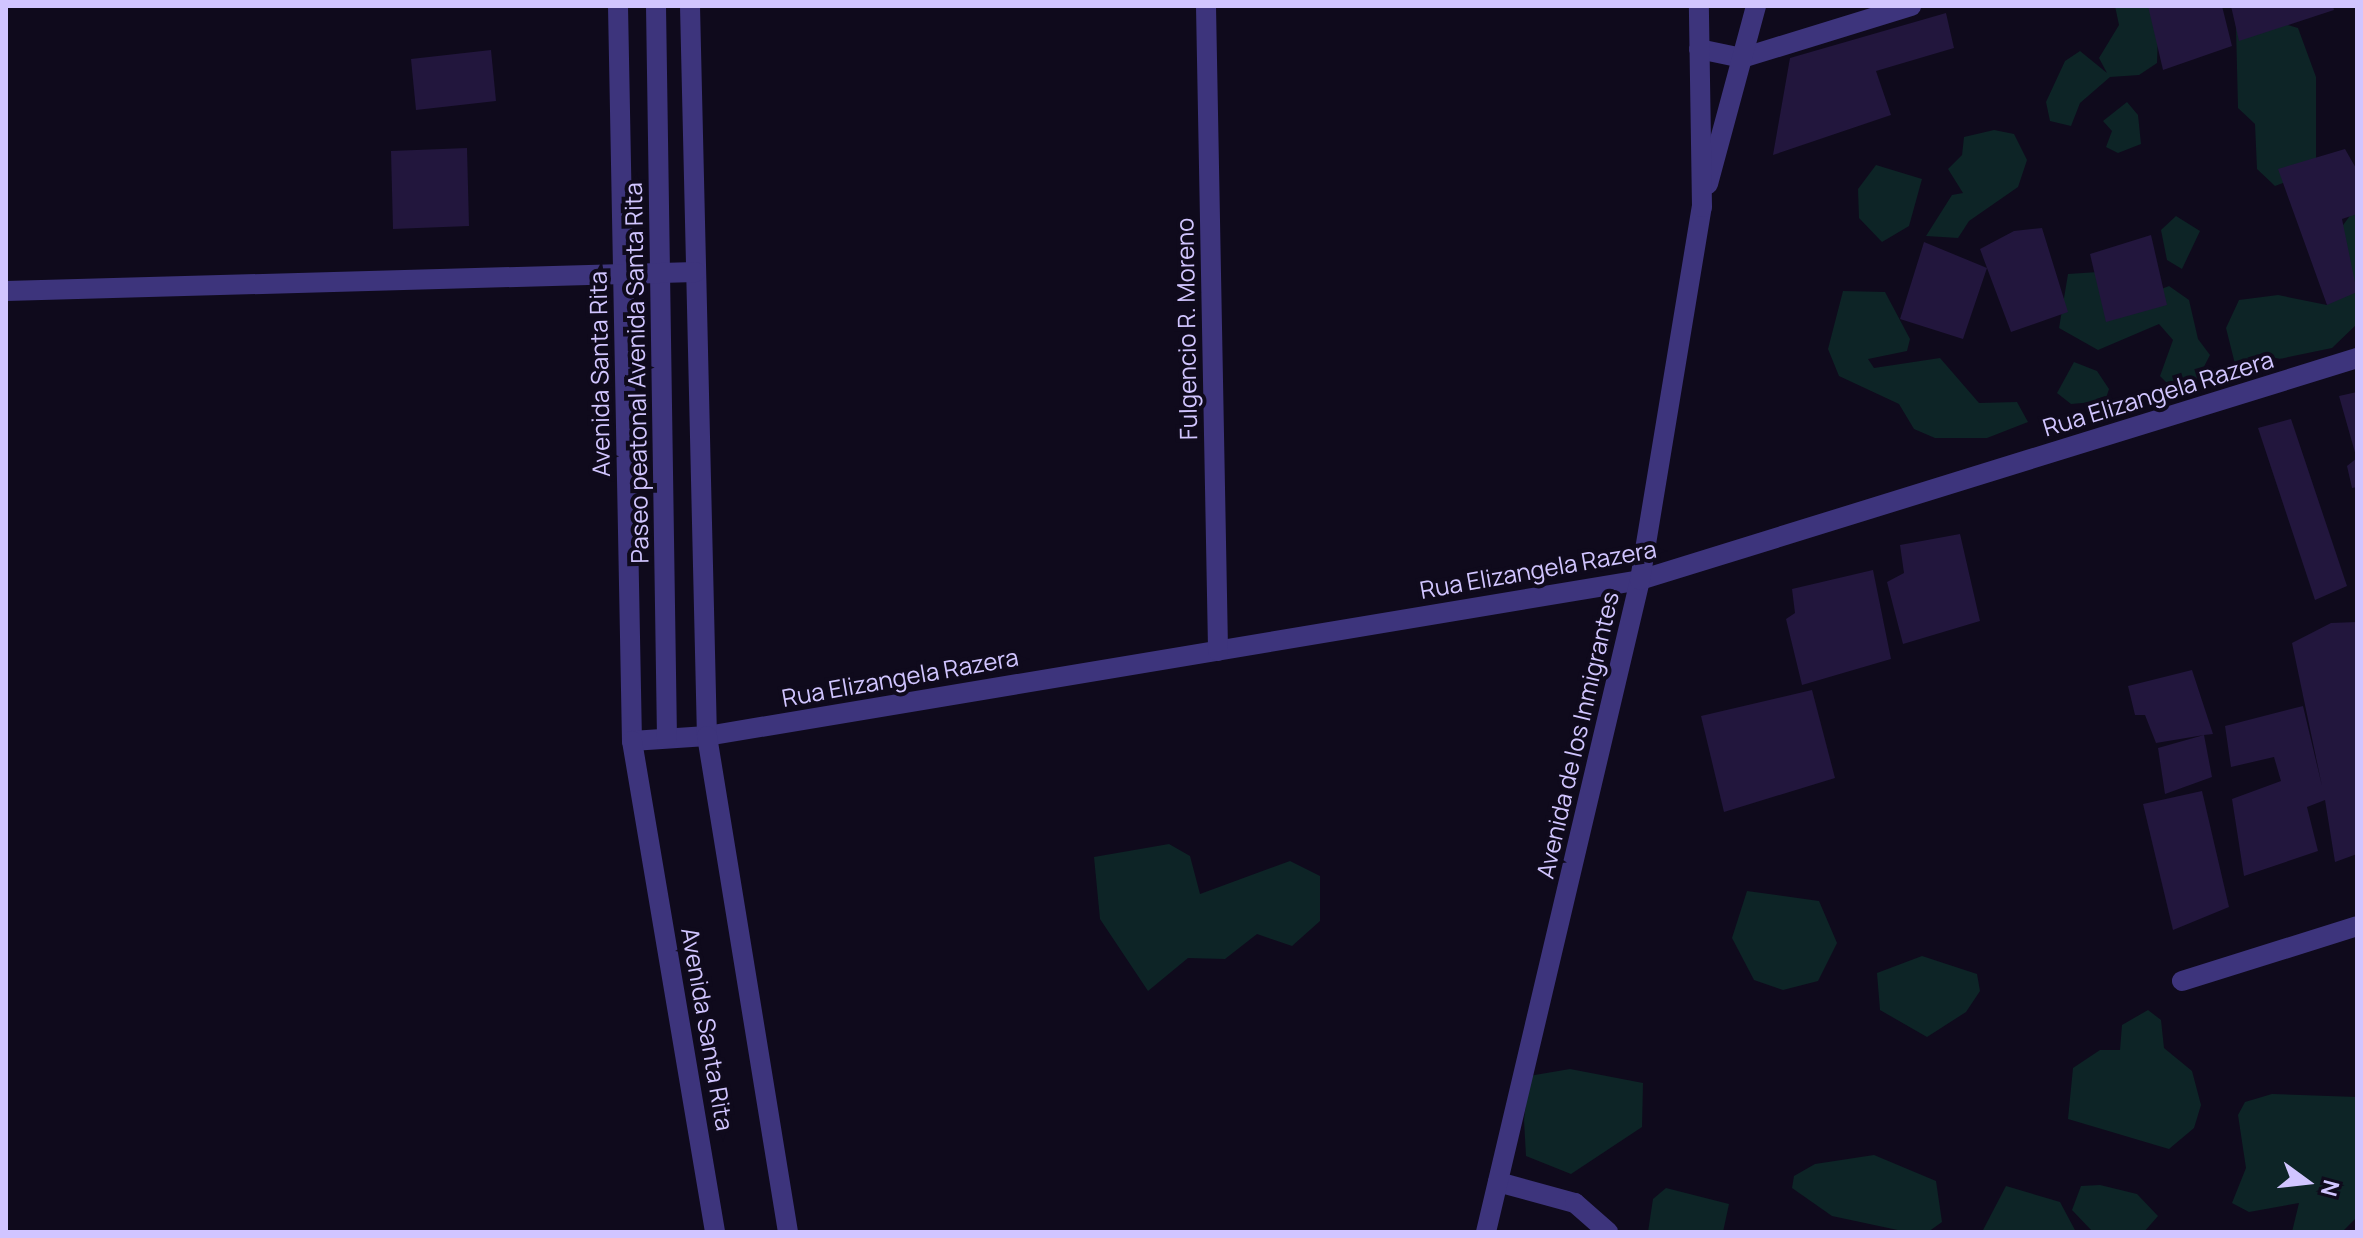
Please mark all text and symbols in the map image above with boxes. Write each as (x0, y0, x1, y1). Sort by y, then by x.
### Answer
street label: Paseo peatonal Avenida Santa Rita (618, 182, 654, 564)
street label: Fulgencio R. Moreno (1170, 218, 1202, 440)
street label: Avenida Santa Rita (583, 271, 615, 477)
street label: Rua Elizangela Razera (2039, 344, 2277, 442)
street label: Rua Elizangela Razera (1417, 534, 1659, 604)
street label: Avenida de los Inmigrantes (1530, 589, 1624, 881)
street label: Rua Elizangela Razera (779, 642, 1021, 712)
street label: Avenida Santa Rita (676, 925, 740, 1133)
north arrow (2267, 1142, 2347, 1222)
text: N (2314, 1177, 2347, 1200)

